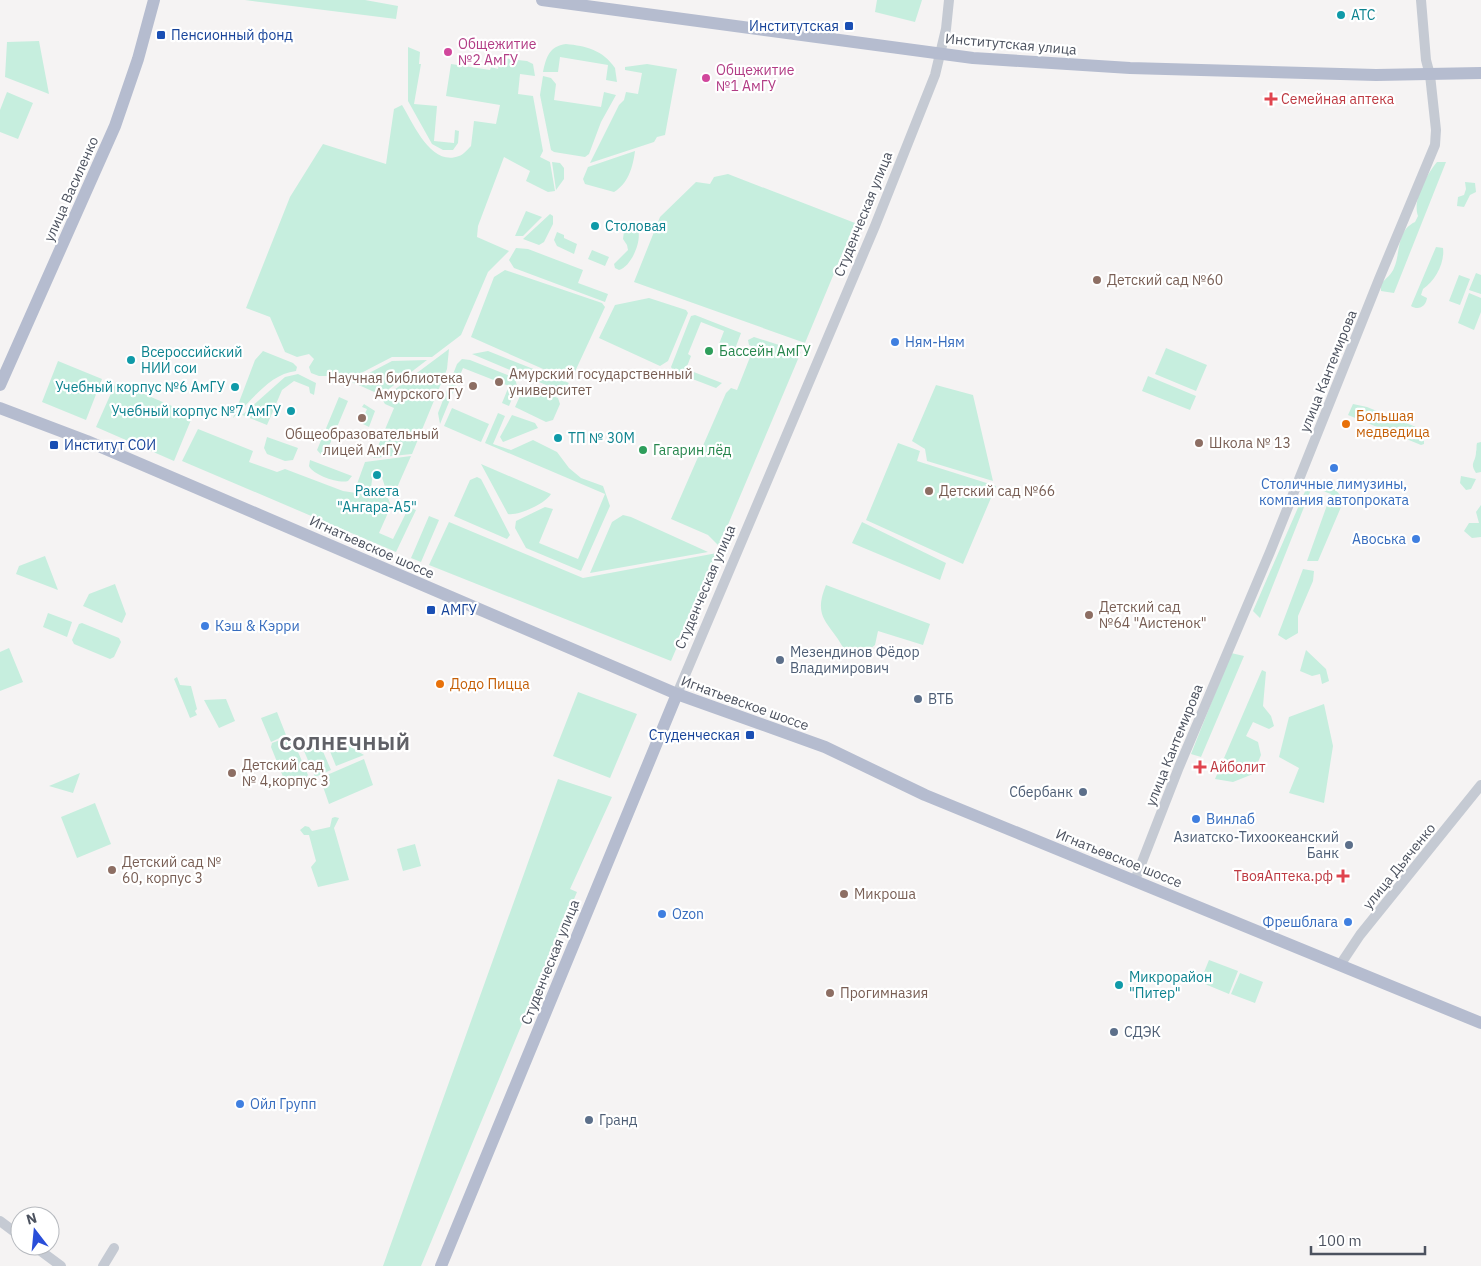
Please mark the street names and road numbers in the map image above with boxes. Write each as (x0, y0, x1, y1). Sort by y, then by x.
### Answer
street label: Институтская улица (944, 29, 1078, 59)
street label: улица Василенко (40, 134, 102, 244)
street label: Студенческая улица (830, 148, 897, 279)
street label: улица Кантемирова (1295, 307, 1361, 435)
street label: Игнатьевское шоссе (307, 511, 438, 583)
street label: Студенческая улица (671, 522, 740, 652)
street label: Игнатьевское шоссе (679, 671, 812, 735)
street label: улица Кантемирова (1141, 681, 1207, 809)
street label: улица Дьяченко (1359, 819, 1439, 913)
street label: Игнатьевское шоссе (1053, 824, 1185, 892)
street label: Студенческая улица (517, 896, 584, 1027)

